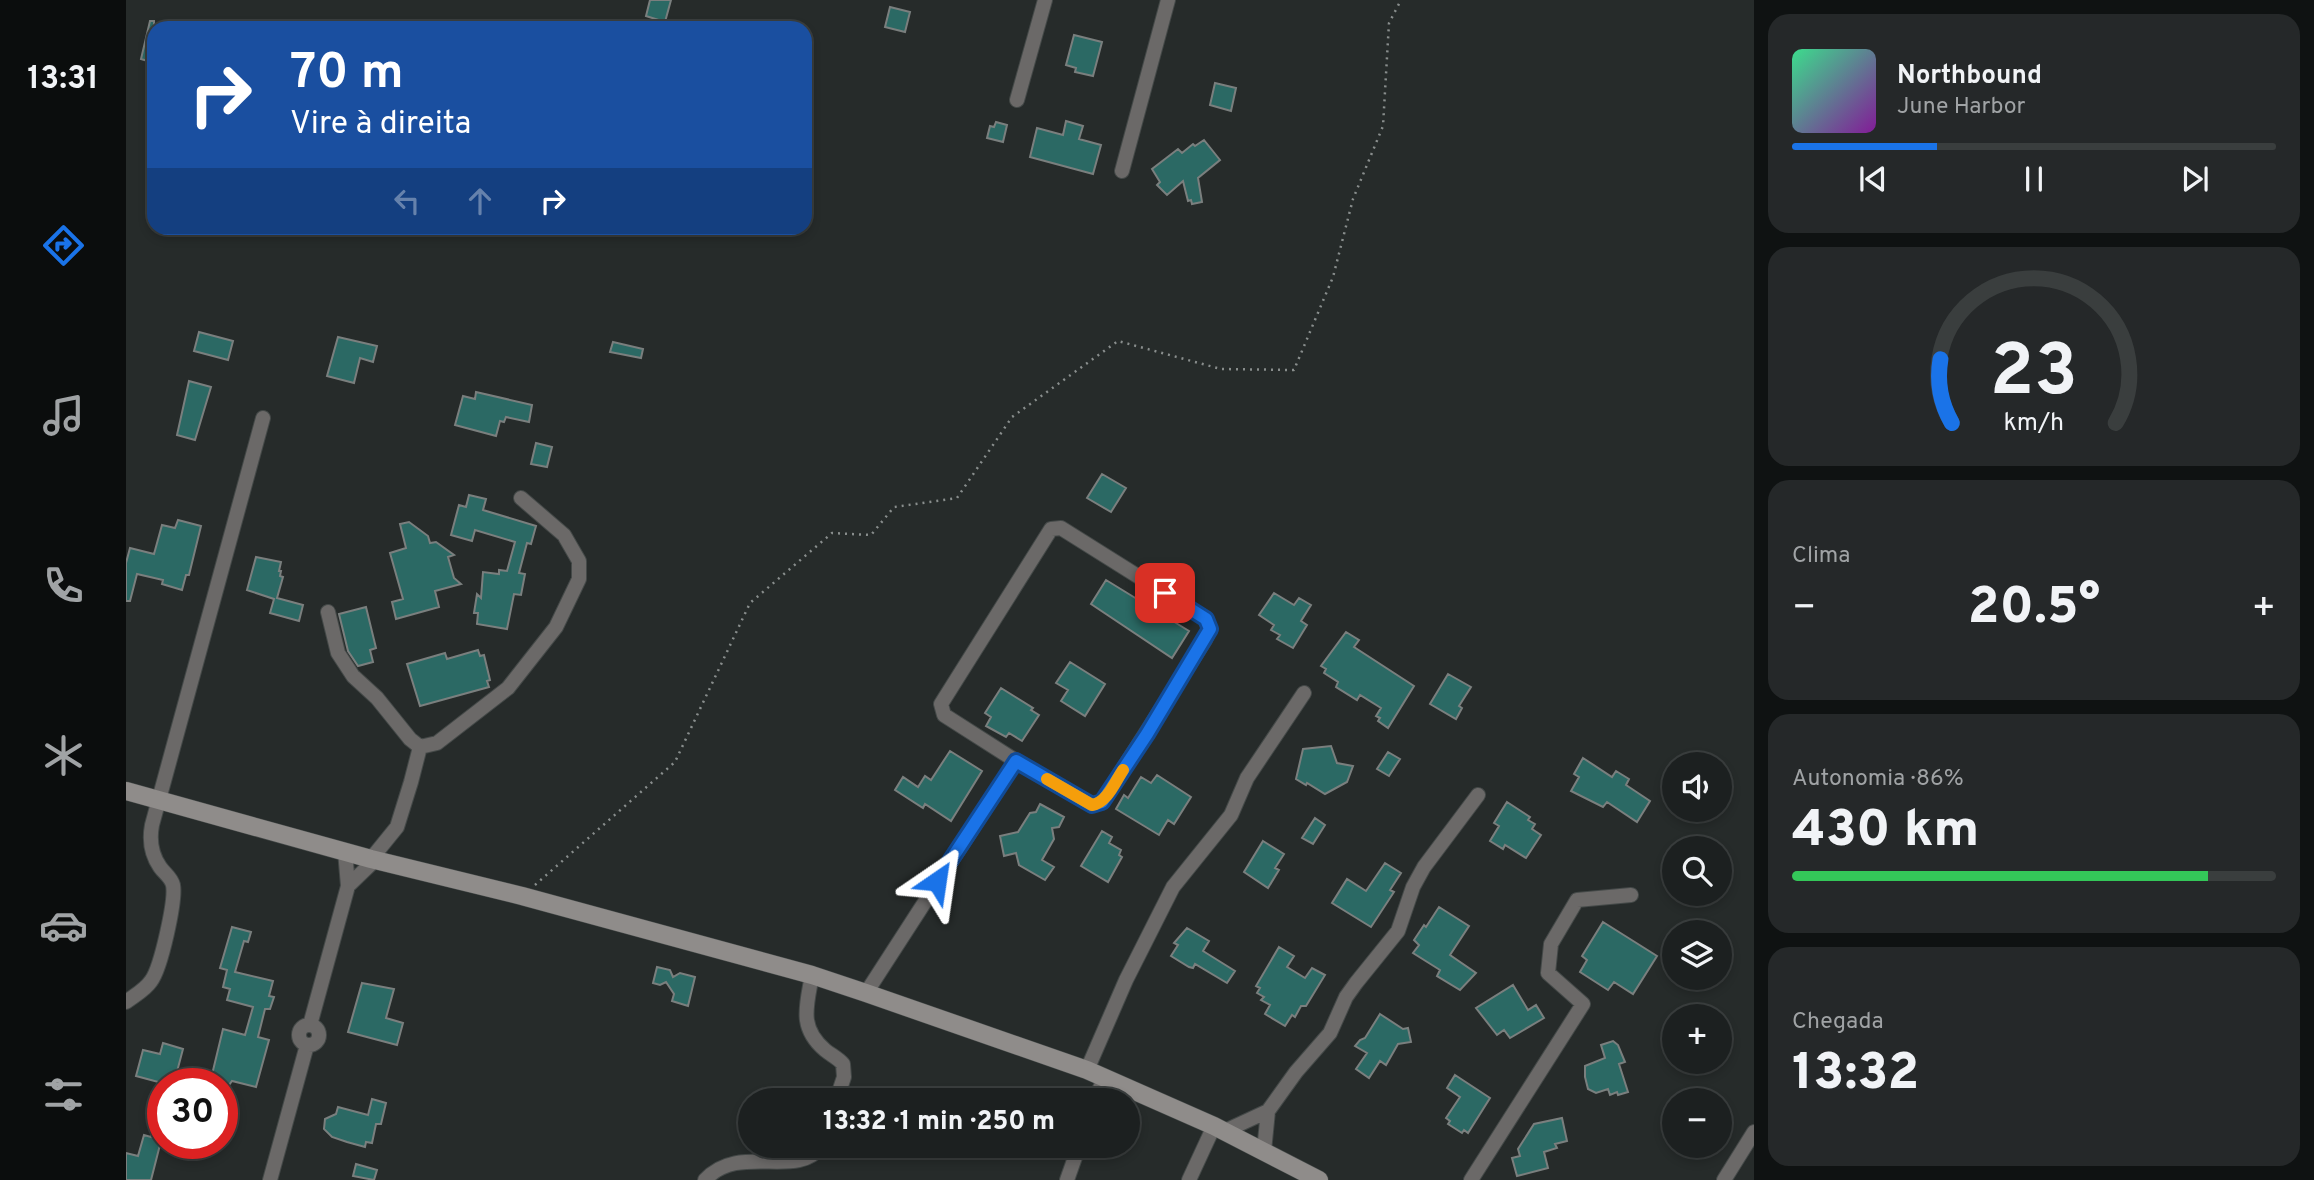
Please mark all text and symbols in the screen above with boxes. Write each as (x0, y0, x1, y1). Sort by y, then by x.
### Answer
text: 70 m (290, 44, 404, 106)
icon: right (175, 49, 266, 140)
text: 13:31 (27, 60, 99, 100)
text: Northbound (1897, 60, 2042, 93)
text: June Harbor (1897, 93, 2025, 122)
text: Vire à direita (290, 105, 471, 145)
icon: previous (1854, 160, 1892, 198)
icon: pause (2015, 160, 2053, 198)
icon: next (2176, 160, 2214, 198)
icon: left (388, 182, 426, 220)
icon: ahead (461, 182, 499, 220)
icon: right (534, 182, 572, 220)
icon: directions (39, 221, 88, 270)
text: 23 (1990, 329, 2078, 421)
icon: music (39, 391, 88, 440)
text: km/h (2004, 408, 2064, 440)
text: Clima (1792, 542, 1850, 571)
icon: phone (39, 561, 88, 610)
pin (1135, 563, 1195, 623)
icon: arrive (1146, 574, 1184, 612)
text: 20.5° (1968, 576, 2100, 642)
text: − (1792, 585, 1817, 634)
text: + (2251, 585, 2276, 634)
icon: climate (39, 731, 88, 780)
map controls (1662, 752, 1732, 1158)
button: sound (1662, 752, 1732, 822)
text: Autonomia · 86% (1792, 765, 1964, 794)
text: 430 km (1792, 799, 1979, 865)
button: search (1662, 836, 1732, 906)
position arrow (900, 844, 974, 918)
icon: car (39, 901, 88, 950)
button: layers (1662, 920, 1732, 990)
button: + (1662, 1004, 1732, 1074)
text: Chegada (1792, 1008, 1884, 1037)
text: 13:32 (1792, 1042, 1919, 1108)
speed limit sign: 30 (147, 1068, 238, 1159)
icon: filters (39, 1070, 88, 1119)
button: − (1662, 1088, 1732, 1158)
text: 13:32 · 1 min · 250 m (823, 1106, 1055, 1139)

